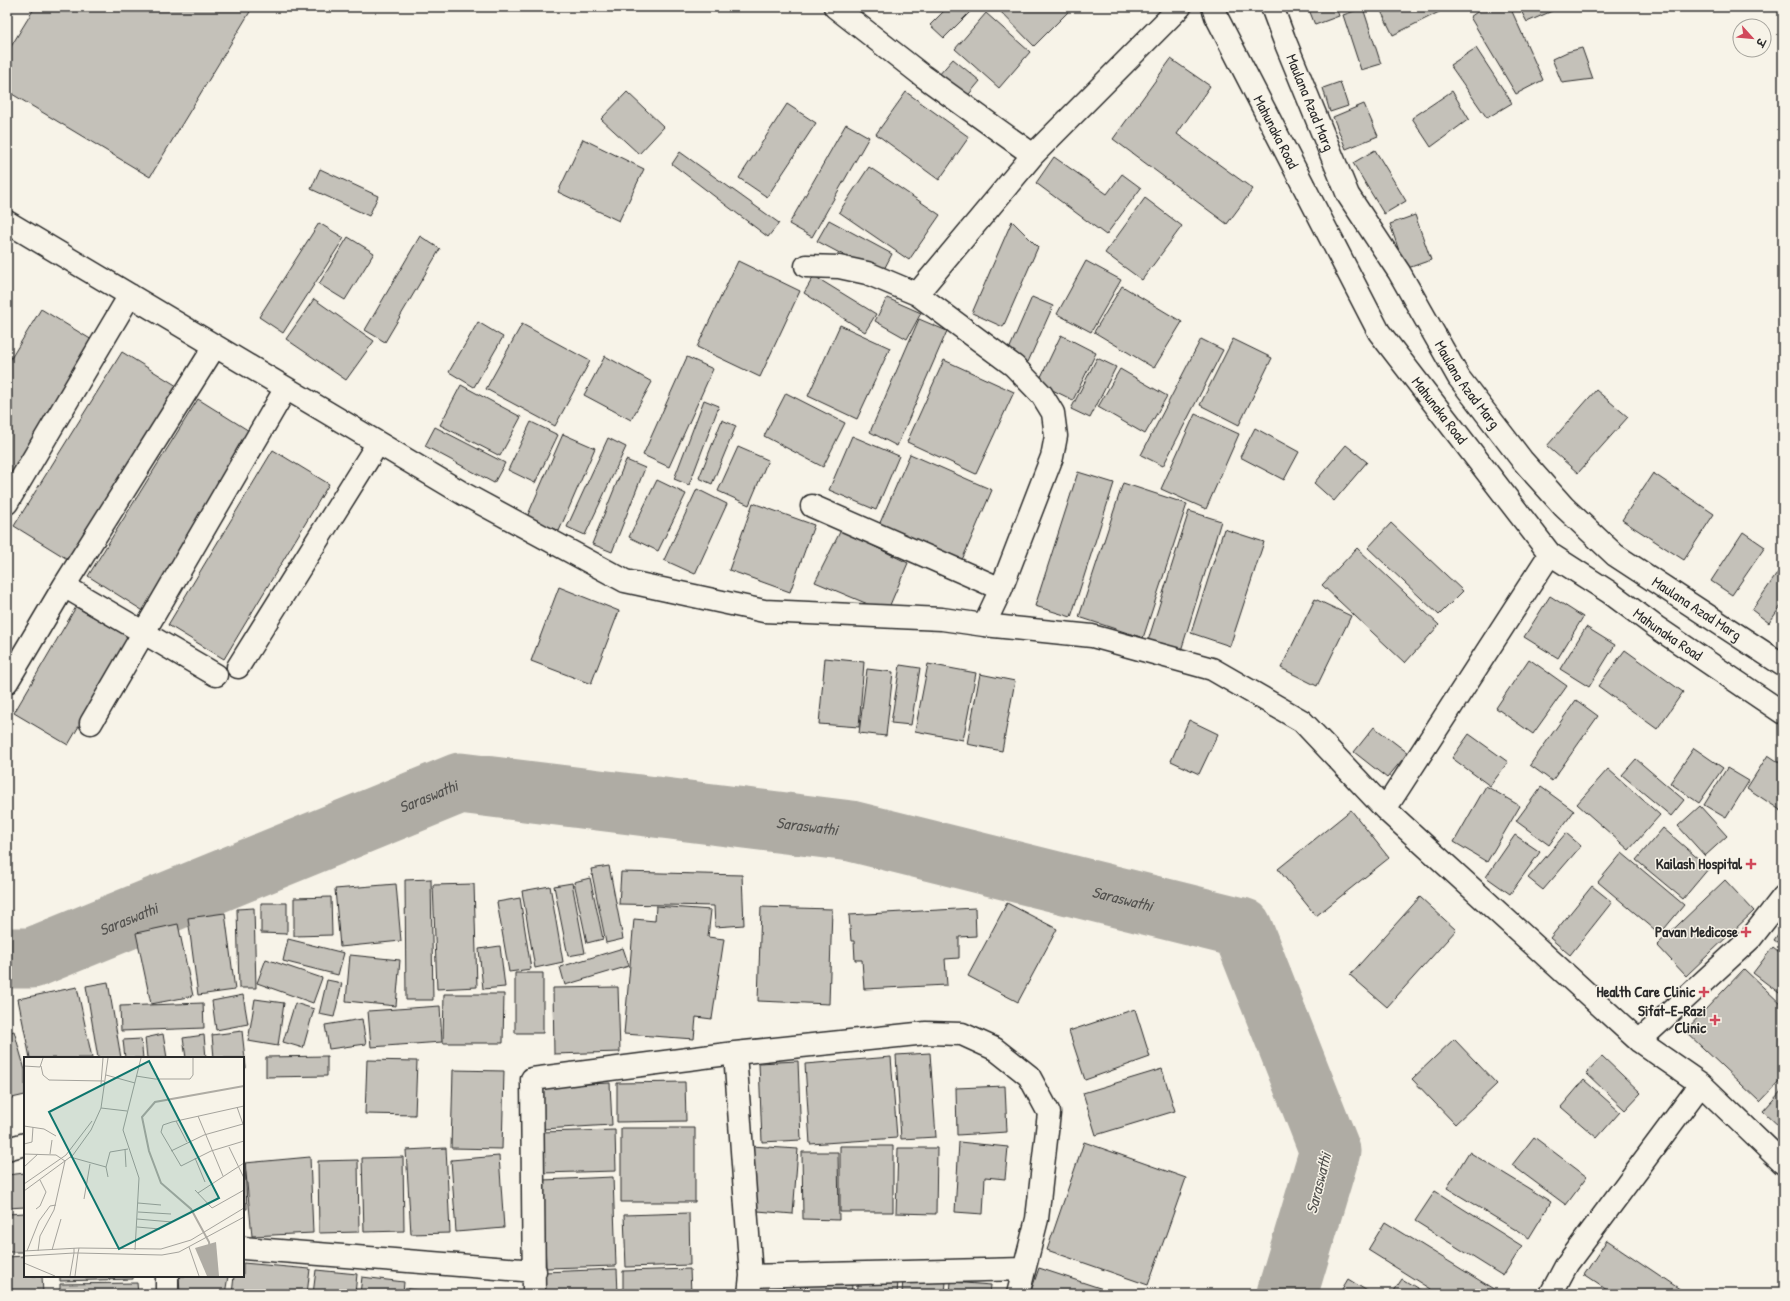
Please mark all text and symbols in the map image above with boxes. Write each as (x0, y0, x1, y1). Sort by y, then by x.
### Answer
north arrow (1732, 18, 1772, 58)
text: उ (1752, 35, 1769, 50)
street label: Maulana Azad Marg (1281, 51, 1340, 154)
street label: Mahunaka Road (1249, 91, 1304, 172)
street label: Maulana Azad Marg (1430, 336, 1505, 433)
street label: Mahunaka Road (1407, 372, 1473, 448)
street label: Maulana Azad Marg (1648, 571, 1746, 645)
street label: Mahunaka Road (1629, 603, 1707, 666)
water label: Saraswathi (395, 774, 462, 818)
water label: Saraswathi (775, 811, 840, 840)
place label: Kailash Hospital (1656, 853, 1743, 875)
marker: Kailash Hospital (1745, 858, 1757, 870)
water label: Saraswathi (1090, 880, 1156, 917)
water label: Saraswathi (95, 896, 162, 941)
place label: Pavan Medicose (1655, 921, 1738, 942)
marker: Pavan Medicose (1741, 927, 1751, 937)
place label: Health Care Clinic (1596, 981, 1696, 1002)
marker: Health Care Clinic (1698, 986, 1710, 998)
place label: Sifat-E-Razi Clinic (1638, 1000, 1707, 1038)
marker: Sifat-E-Razi Clinic (1709, 1014, 1721, 1026)
inset map (24, 1057, 244, 1277)
water label: Saraswathi (1300, 1149, 1336, 1216)

